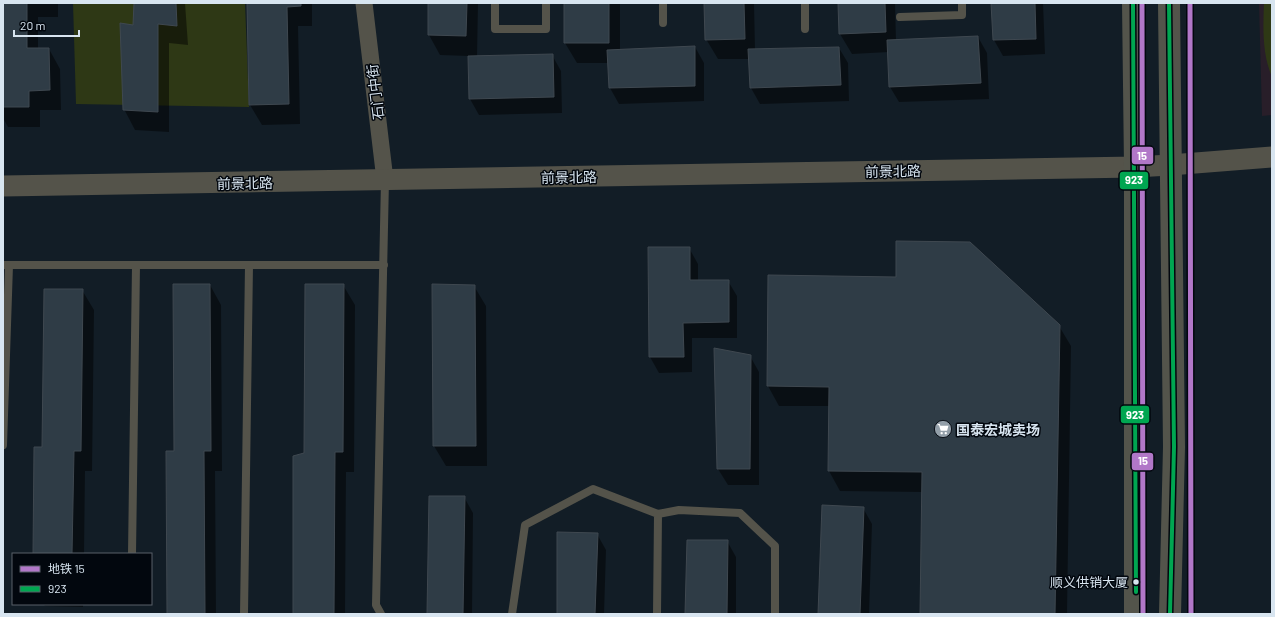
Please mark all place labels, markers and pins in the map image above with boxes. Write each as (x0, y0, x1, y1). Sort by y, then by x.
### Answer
supermarket icon: 国泰宏城卖场 (933, 419, 953, 439)
place label: 国泰宏城卖场 (956, 421, 1040, 438)
place label: 顺义供销大厦 (1050, 574, 1128, 590)
marker: 顺义供销大厦 (1131, 577, 1141, 587)

